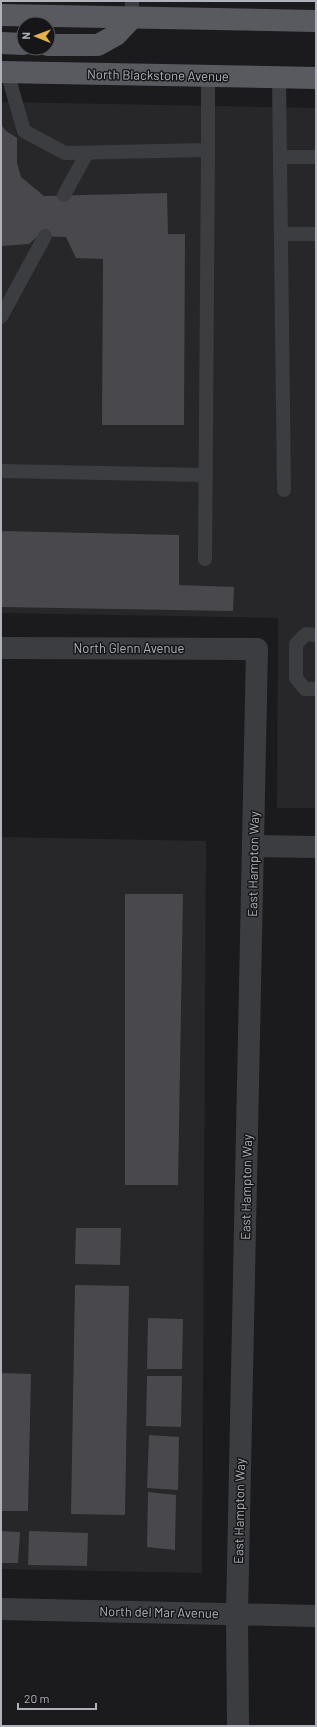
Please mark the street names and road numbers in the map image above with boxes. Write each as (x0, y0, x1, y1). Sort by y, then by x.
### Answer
street label: North Blackstone Avenue (87, 66, 229, 84)
street label: North Glenn Avenue (74, 640, 185, 656)
street label: East Hampton Way (244, 811, 262, 917)
street label: East Hampton Way (237, 1134, 255, 1240)
street label: East Hampton Way (230, 1458, 248, 1564)
street label: North del Mar Avenue (99, 1603, 219, 1621)

